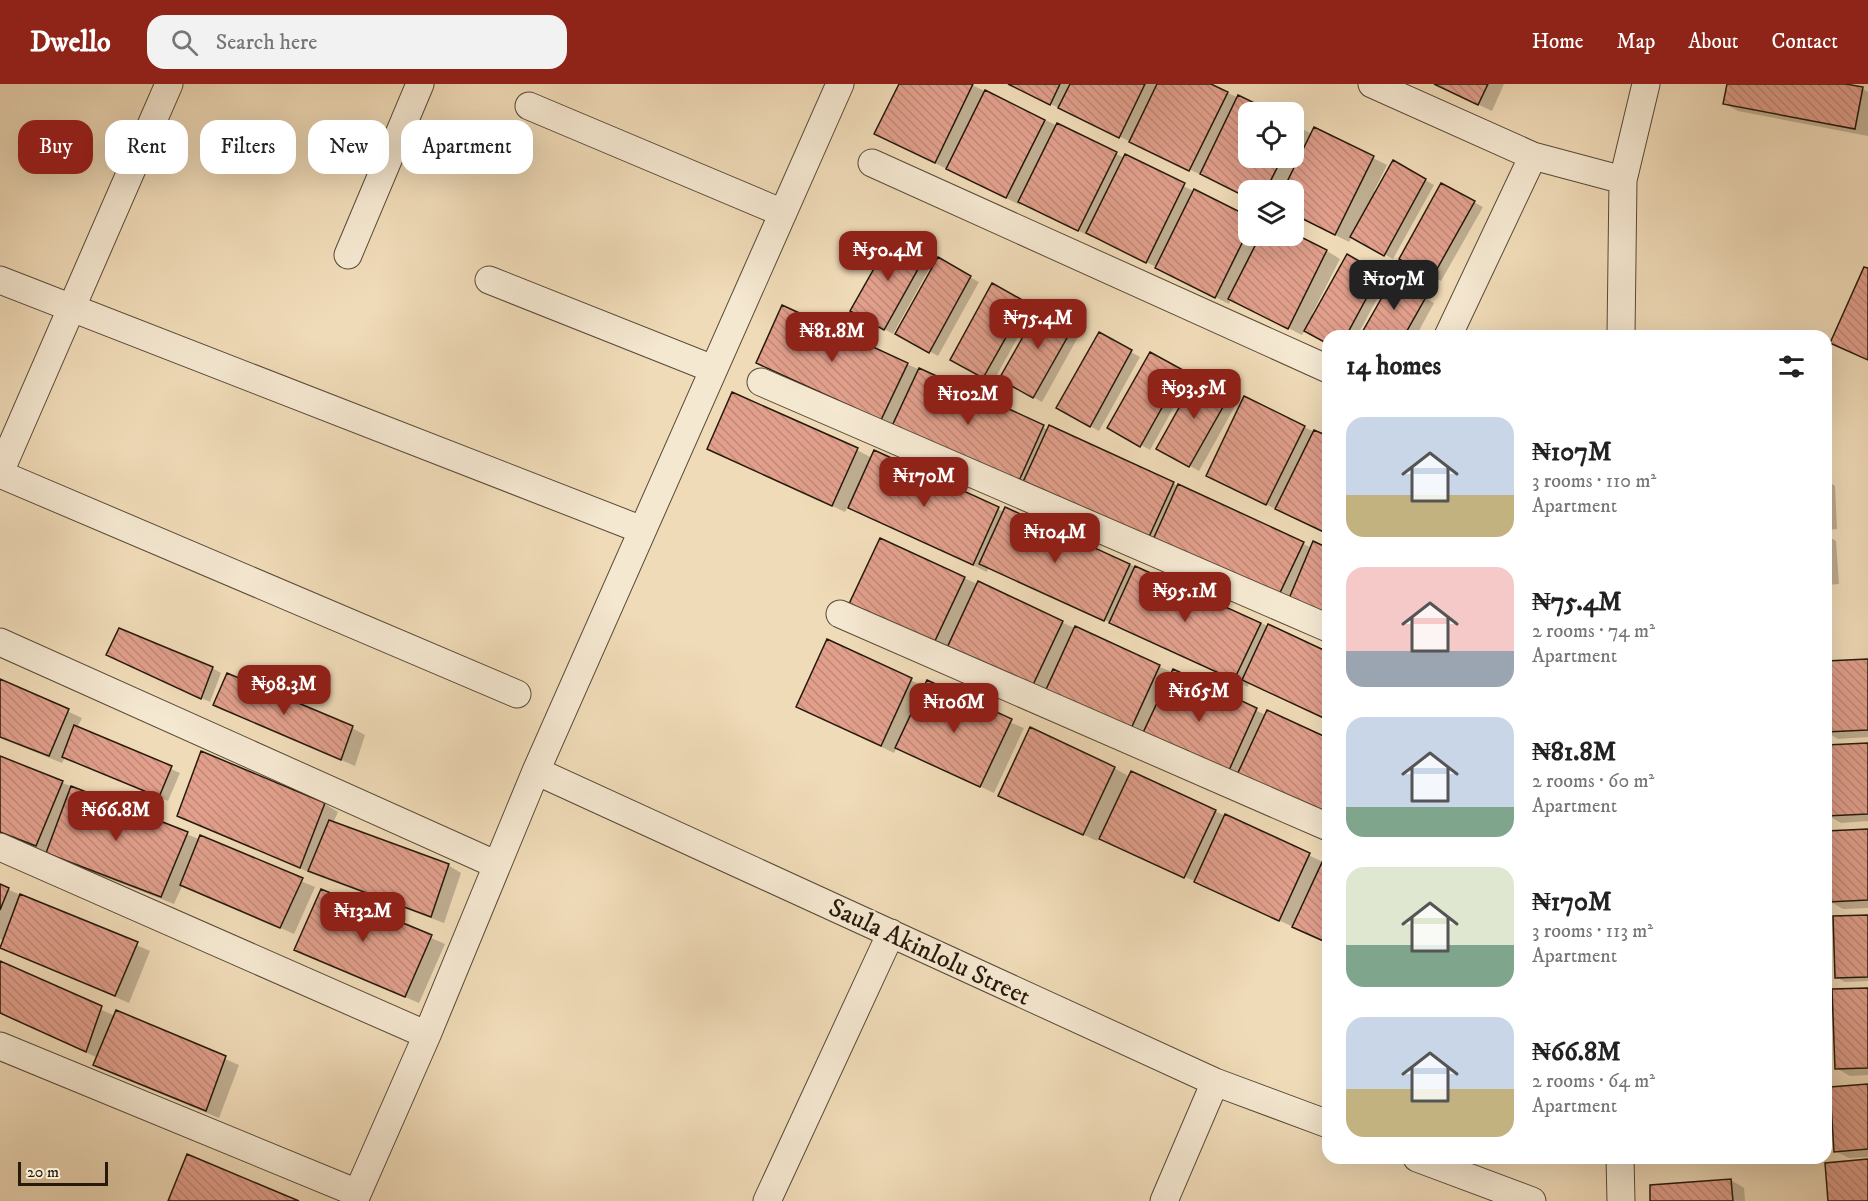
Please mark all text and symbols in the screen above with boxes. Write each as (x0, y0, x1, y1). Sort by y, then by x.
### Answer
search box (147, 15, 567, 69)
text: Dwello (30, 25, 111, 60)
icon: search (168, 26, 201, 59)
text: Search here (216, 29, 317, 56)
text: Home (1532, 29, 1584, 55)
text: Map (1617, 29, 1655, 55)
text: About (1688, 29, 1739, 55)
text: Contact (1772, 29, 1838, 55)
map controls (1238, 102, 1304, 246)
button: locate (1238, 102, 1304, 168)
chip: Buy (18, 120, 93, 174)
chip: Rent (105, 120, 188, 174)
chip: Filters (200, 120, 296, 174)
chip: New (308, 120, 389, 174)
chip: Apartment (401, 120, 533, 174)
button: layers (1238, 180, 1304, 246)
pin: ₦50.4M (839, 231, 937, 282)
text: ₦50.4M (853, 238, 923, 263)
pin: ₦107M (1352, 260, 1436, 311)
text: ₦107M (1363, 267, 1425, 292)
pin: ₦75.4M (989, 299, 1087, 350)
text: ₦75.4M (1004, 306, 1072, 331)
pin: ₦81.8M (783, 312, 881, 363)
text: ₦81.8M (800, 319, 864, 344)
text: 14 homes (1346, 350, 1441, 383)
icon: filters (1775, 350, 1808, 383)
pin: ₦93.5M (1145, 369, 1243, 420)
pin: ₦102M (926, 375, 1010, 426)
text: ₦93.5M (1162, 376, 1226, 401)
text: ₦102M (938, 382, 998, 407)
text: ₦107M (1532, 436, 1612, 469)
icon: home (1394, 441, 1466, 513)
pin: ₦170M (882, 457, 966, 508)
text: ₦170M (893, 464, 955, 489)
text: 3 rooms · 110 m² (1532, 469, 1656, 494)
text: Apartment (1532, 494, 1617, 519)
pin: ₦104M (1013, 513, 1097, 564)
text: ₦104M (1024, 520, 1086, 545)
pin: ₦95.1M (1136, 572, 1234, 623)
text: ₦95.1M (1153, 579, 1217, 604)
text: ₦75.4M (1532, 586, 1622, 619)
icon: home (1394, 591, 1466, 663)
text: 2 rooms · 74 m² (1532, 619, 1655, 644)
text: Apartment (1532, 644, 1617, 669)
pin: ₦98.3M (235, 665, 333, 716)
text: ₦98.3M (252, 672, 316, 697)
pin: ₦165M (1157, 672, 1241, 723)
text: ₦165M (1169, 679, 1229, 704)
pin: ₦106M (912, 683, 996, 734)
text: ₦106M (923, 690, 985, 715)
text: ₦81.8M (1532, 736, 1616, 769)
icon: home (1394, 741, 1466, 813)
text: 2 rooms · 60 m² (1532, 769, 1654, 794)
pin: ₦66.8M (67, 791, 165, 842)
text: Apartment (1532, 794, 1617, 819)
text: ₦66.8M (82, 798, 150, 823)
text: ₦170M (1532, 886, 1612, 919)
street label: Saula Akinlolu Street (823, 891, 1036, 1014)
icon: home (1394, 891, 1466, 963)
pin: ₦132M (321, 892, 405, 943)
text: ₦132M (334, 899, 392, 924)
text: 3 rooms · 113 m² (1532, 919, 1653, 944)
text: Apartment (1532, 944, 1617, 969)
text: ₦66.8M (1532, 1036, 1621, 1069)
icon: home (1394, 1041, 1466, 1113)
text: 2 rooms · 64 m² (1532, 1069, 1655, 1094)
text: Apartment (1532, 1094, 1617, 1119)
scale bar (18, 1159, 108, 1186)
text: 20 m (27, 1162, 59, 1182)

